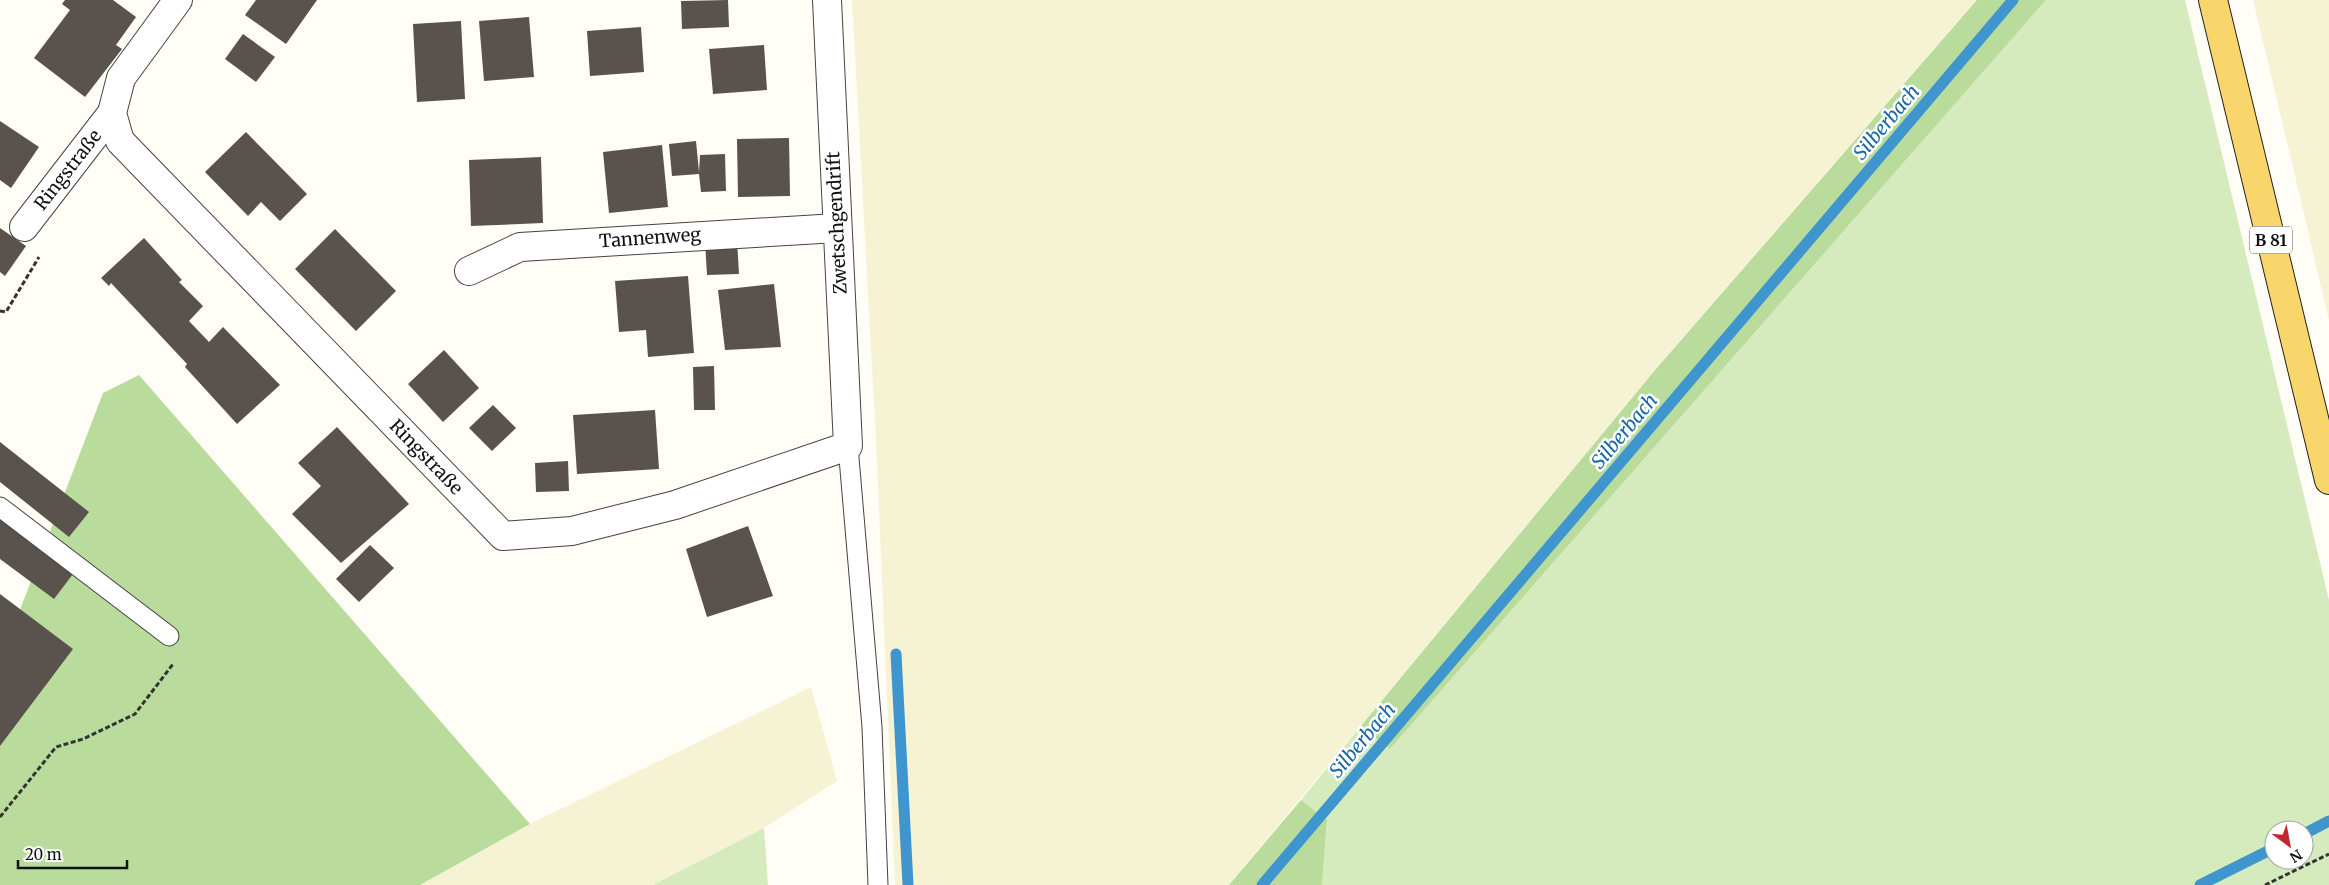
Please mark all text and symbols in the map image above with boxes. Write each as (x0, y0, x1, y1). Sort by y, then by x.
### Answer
water label: Silberbach (1848, 80, 1924, 164)
street label: Ringstraße (29, 125, 106, 215)
street label: Zwetschgendrift (821, 151, 852, 295)
street label: Tannenweg (598, 222, 702, 253)
road number: B 81 (2250, 226, 2292, 254)
water label: Silberbach (1586, 389, 1662, 473)
street label: Ringstraße (385, 414, 468, 499)
water label: Silberbach (1324, 698, 1400, 782)
north arrow (2264, 820, 2314, 870)
scale bar (18, 838, 126, 870)
text: 20 m (25, 845, 62, 864)
text: N (2286, 845, 2305, 867)

